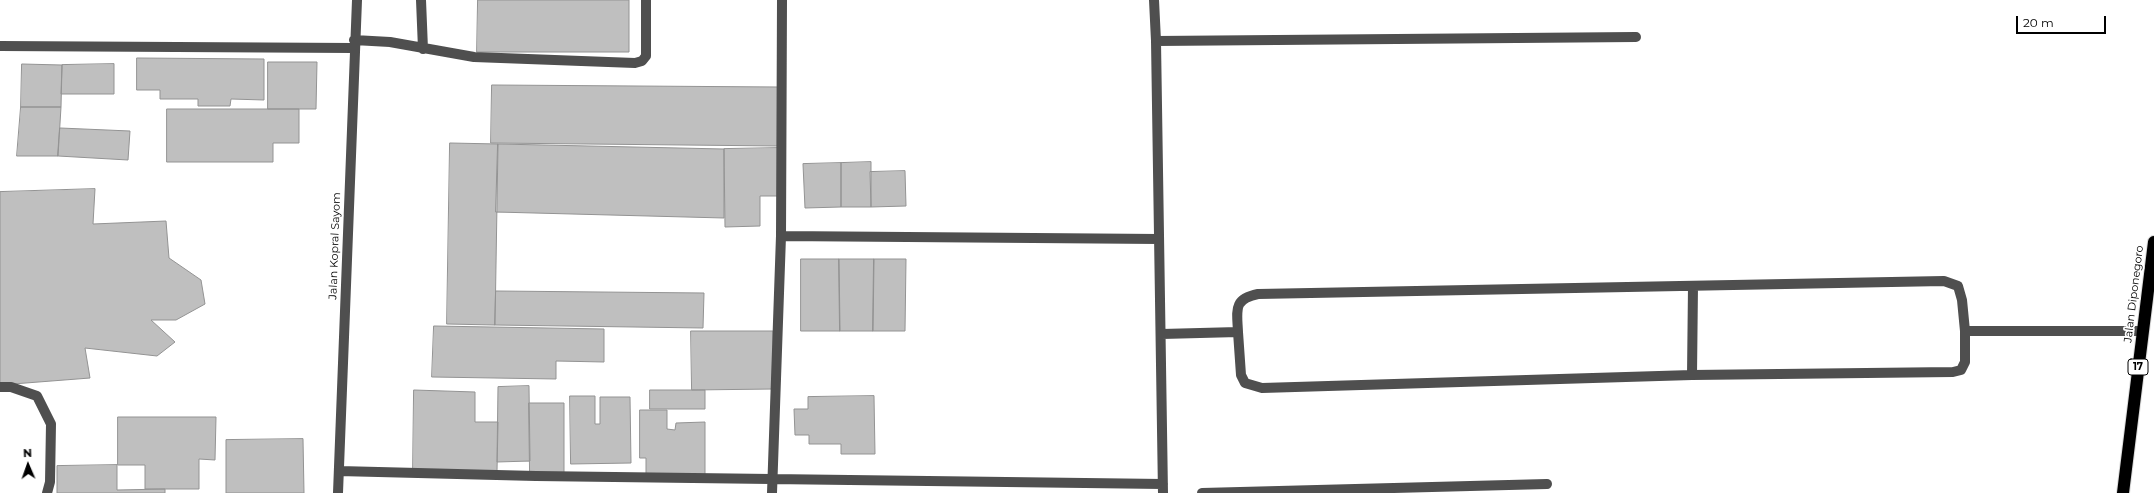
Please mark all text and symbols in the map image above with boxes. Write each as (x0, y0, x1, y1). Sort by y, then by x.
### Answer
scale bar (2018, 8, 2108, 34)
text: 20 m (2023, 15, 2054, 30)
street label: Jalan Kopral Sayom (327, 192, 343, 300)
street label: Jalan Diponegoro (2121, 245, 2147, 343)
road number: 17 (2128, 359, 2148, 375)
north arrow (8, 445, 48, 485)
text: N (23, 446, 32, 460)

